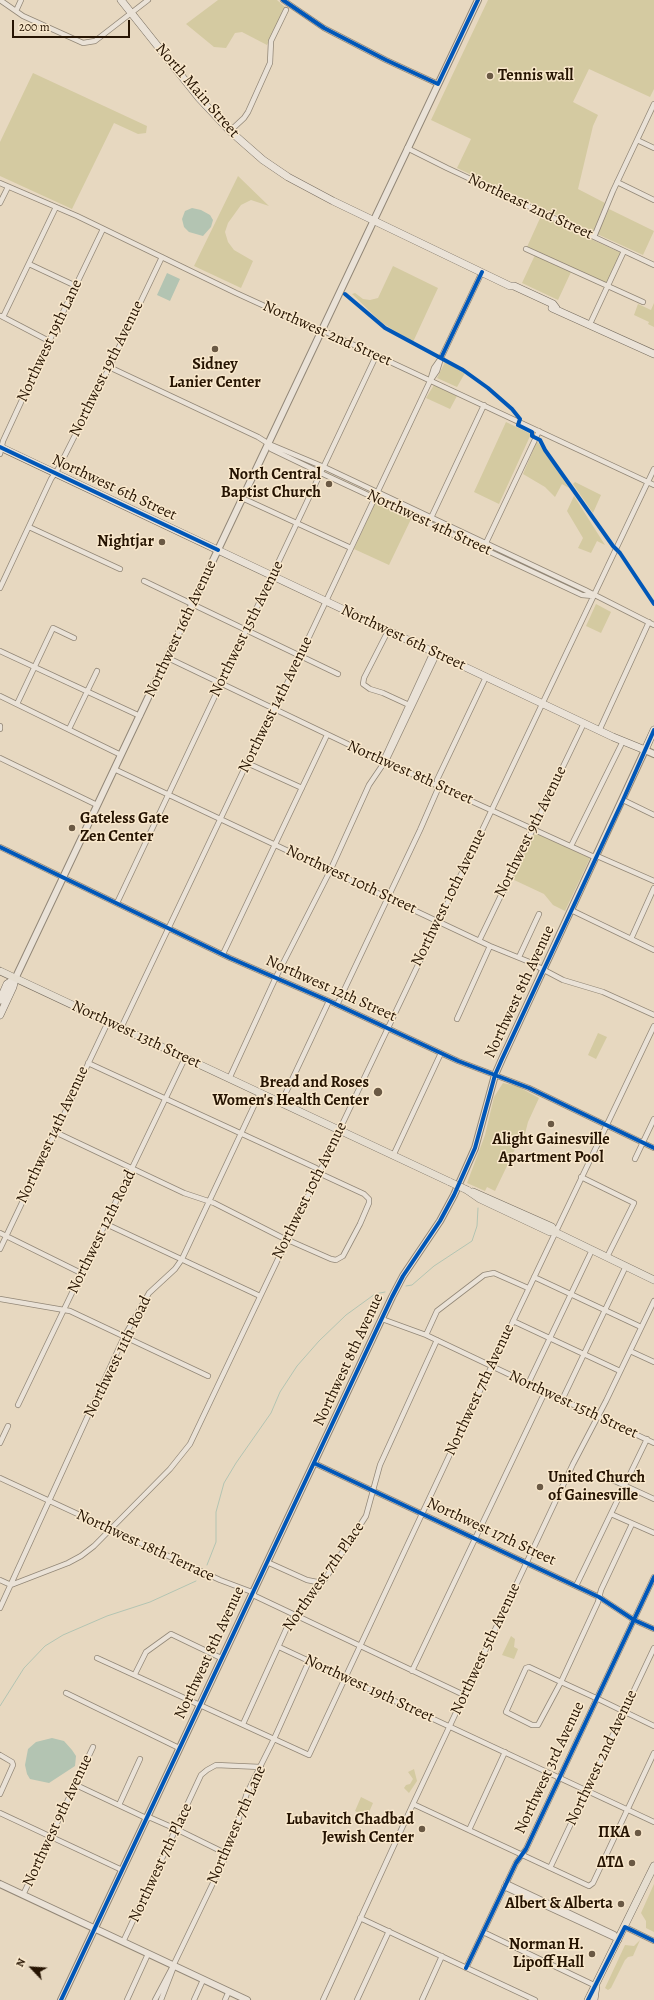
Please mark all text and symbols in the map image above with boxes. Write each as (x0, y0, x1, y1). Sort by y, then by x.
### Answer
scale bar (14, 12, 132, 38)
text: 200 m (19, 19, 50, 35)
street label: North Main Street (151, 40, 243, 142)
place label: Tennis wall (498, 66, 573, 86)
marker: Tennis wall (485, 71, 495, 81)
street label: Northeast 2nd Street (464, 170, 596, 244)
street label: Northwest 19th Lane (13, 277, 87, 405)
street label: Northwest 2nd Street (259, 297, 395, 371)
street label: Northwest 19th Avenue (66, 298, 148, 440)
marker: Sidney Lanier Center (210, 344, 220, 354)
place label: Sidney Lanier Center (169, 355, 261, 393)
street label: Northwest 6th Street (48, 451, 180, 525)
place label: North Central Baptist Church (221, 465, 321, 503)
marker: North Central Baptist Church (324, 479, 334, 489)
street label: Northwest 4th Street (364, 486, 494, 560)
place label: Nightjar (97, 532, 154, 552)
marker: Nightjar (157, 537, 167, 547)
street label: Northwest 16th Avenue (141, 557, 221, 701)
street label: Northwest 15th Avenue (206, 558, 288, 700)
street label: Northwest 6th Street (337, 601, 469, 675)
street label: Northwest 14th Avenue (235, 634, 317, 776)
street label: Northwest 8th Street (344, 737, 476, 809)
street label: Northwest 9th Avenue (491, 763, 571, 901)
place label: Gateless Gate Zen Center (80, 809, 169, 847)
marker: Gateless Gate Zen Center (67, 823, 77, 833)
street label: Northwest 10th Avenue (407, 826, 491, 970)
street label: Northwest 10th Street (283, 841, 419, 919)
street label: Northwest 8th Avenue (481, 923, 559, 1061)
street label: Northwest 12th Street (263, 951, 399, 1027)
street label: Northwest 13th Street (68, 997, 204, 1073)
street label: Northwest 14th Avenue (13, 1063, 93, 1207)
place label: Bread and Roses Women's Health Center (212, 1073, 369, 1111)
marker: Bread and Roses Women's Health Center (372, 1086, 384, 1098)
street label: Northwest 10th Avenue (268, 1119, 352, 1263)
marker: Alight Gainesville Apartment Pool (546, 1119, 556, 1129)
place label: Alight Gainesville Apartment Pool (492, 1130, 610, 1168)
street label: Northwest 12th Road (64, 1167, 140, 1297)
street label: Northwest 8th Avenue (310, 1291, 388, 1429)
street label: Northwest 11th Road (80, 1293, 156, 1421)
street label: Northwest 7th Avenue (441, 1321, 519, 1459)
street label: Northwest 15th Street (505, 1367, 641, 1443)
place label: United Church of Gainesville (548, 1468, 645, 1506)
marker: United Church of Gainesville (535, 1482, 545, 1492)
street label: Northwest 17th Street (423, 1494, 559, 1570)
street label: Northwest 18th Terrace (73, 1506, 217, 1586)
street label: Northwest 7th Place (279, 1518, 369, 1636)
street label: Northwest 5th Avenue (447, 1580, 525, 1718)
street label: Northwest 8th Avenue (171, 1584, 249, 1722)
street label: Northwest 19th Street (301, 1651, 437, 1727)
street label: Northwest 2nd Avenue (562, 1687, 642, 1829)
street label: Northwest 3rd Avenue (511, 1699, 589, 1837)
street label: Northwest 9th Avenue (19, 1752, 97, 1890)
street label: Northwest 7th Lane (203, 1763, 271, 1887)
street label: Northwest 7th Place (125, 1800, 197, 1926)
place label: Lubavitch Chadbad Jewish Center (286, 1810, 414, 1848)
place label: ΠΚΑ (598, 1823, 630, 1843)
marker: Lubavitch Chadbad Jewish Center (417, 1824, 427, 1834)
marker: ΠΚΑ (633, 1828, 643, 1838)
place label: ΔΤΔ (597, 1853, 624, 1873)
marker: ΔΤΔ (627, 1858, 637, 1868)
place label: Albert & Alberta (505, 1894, 613, 1914)
marker: Albert & Alberta (616, 1899, 626, 1909)
place label: Norman H. Lipoff Hall (509, 1935, 584, 1973)
north arrow (12, 1948, 52, 1988)
marker: Norman H. Lipoff Hall (587, 1949, 597, 1959)
text: N (12, 1956, 29, 1970)

